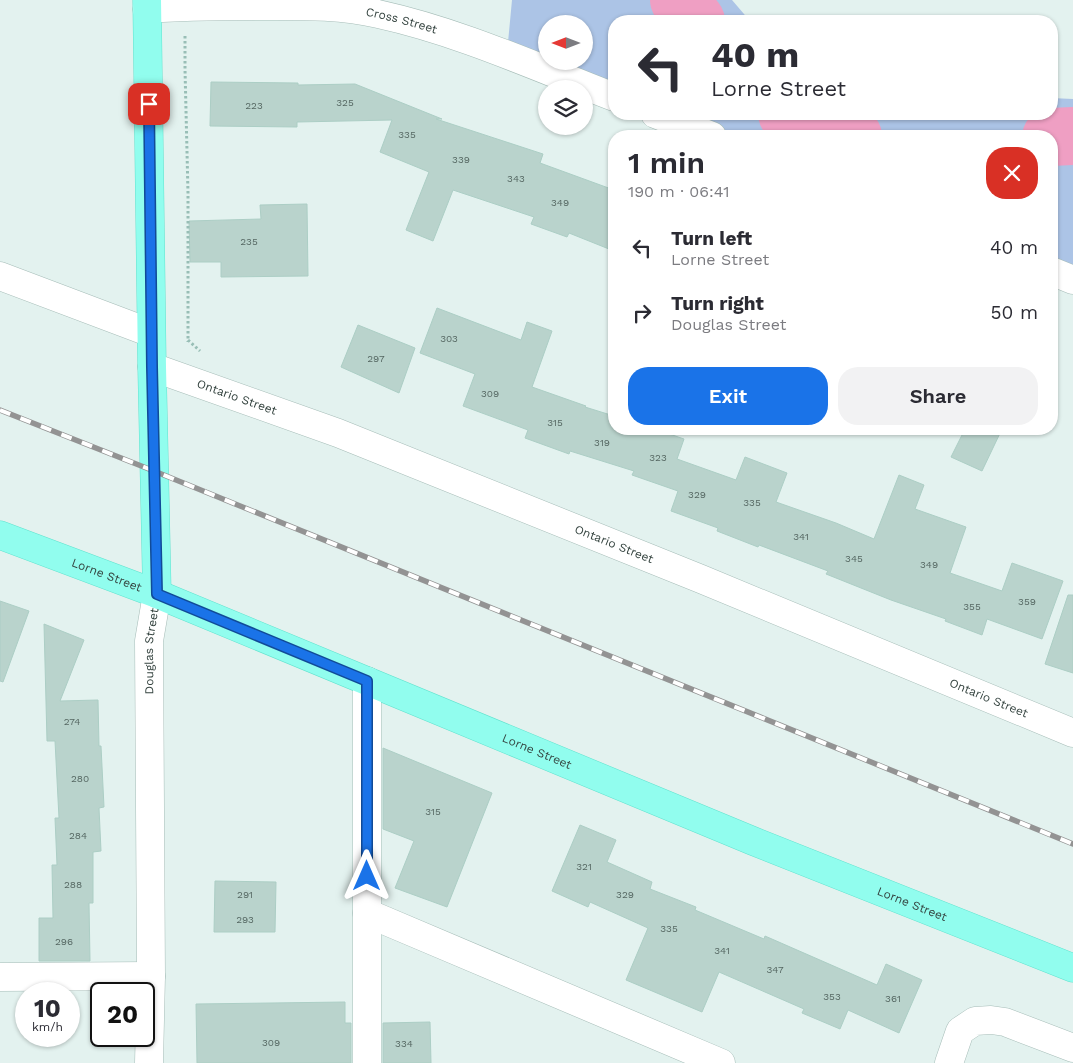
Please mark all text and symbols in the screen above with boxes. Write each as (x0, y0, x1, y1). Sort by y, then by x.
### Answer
street label: Cross Street (365, 5, 439, 36)
north arrow (538, 15, 592, 70)
map controls (538, 15, 593, 135)
text: 40 m (711, 34, 799, 76)
icon: left (628, 35, 693, 100)
text: Lorne Street (711, 76, 846, 101)
button: layers (538, 80, 593, 135)
pin (128, 83, 170, 125)
icon: arrive (135, 90, 163, 118)
house number: 325 (336, 97, 354, 108)
house number: 223 (245, 100, 263, 111)
house number: 335 (398, 129, 416, 140)
text: 1 min (628, 145, 705, 180)
button: close (986, 147, 1038, 199)
house number: 339 (452, 154, 470, 165)
house number: 343 (507, 173, 525, 184)
text: 190 m · 06:41 (628, 182, 729, 201)
house number: 349 (551, 197, 569, 208)
text: Turn left (671, 227, 752, 250)
icon: left (628, 234, 656, 262)
house number: 235 (240, 236, 258, 247)
text: 40 m (990, 236, 1038, 259)
text: Lorne Street (671, 250, 769, 269)
text: Turn right (671, 292, 764, 315)
icon: right (628, 299, 656, 327)
text: 50 m (991, 301, 1038, 324)
text: Douglas Street (671, 315, 787, 334)
house number: 303 (440, 333, 458, 344)
house number: 297 (367, 353, 385, 364)
button: Exit (628, 367, 828, 425)
button: Share (838, 367, 1038, 425)
street label: Ontario Street (195, 377, 279, 418)
house number: 309 (481, 388, 499, 399)
house number: 315 (547, 417, 563, 428)
house number: 319 (594, 437, 610, 448)
house number: 323 (649, 452, 667, 463)
house number: 329 (688, 489, 706, 500)
house number: 335 (743, 497, 761, 508)
street label: Ontario Street (573, 522, 656, 566)
house number: 341 (793, 531, 809, 542)
house number: 345 (845, 553, 863, 564)
street label: Lorne Street (70, 556, 144, 595)
house number: 349 (920, 559, 938, 570)
house number: 359 (1018, 596, 1036, 607)
house number: 355 (963, 601, 981, 612)
street label: Douglas Street (142, 607, 161, 694)
street label: Ontario Street (947, 676, 1030, 721)
house number: 274 (64, 716, 80, 727)
street label: Lorne Street (500, 731, 574, 772)
house number: 280 (71, 773, 89, 784)
house number: 315 (425, 806, 441, 817)
house number: 284 (69, 830, 87, 841)
position arrow (340, 849, 392, 901)
house number: 321 (576, 861, 592, 872)
house number: 288 (64, 879, 82, 890)
street label: Lorne Street (875, 884, 949, 924)
house number: 291 (237, 889, 253, 900)
house number: 329 (616, 889, 634, 900)
house number: 293 (236, 914, 254, 925)
house number: 335 (660, 923, 678, 934)
house number: 296 (55, 936, 73, 947)
house number: 341 (714, 945, 730, 956)
house number: 347 (766, 964, 784, 975)
speed limit sign: 20 (90, 982, 155, 1047)
house number: 353 (823, 991, 841, 1002)
house number: 361 (885, 993, 901, 1004)
text: 10 (34, 994, 61, 1023)
text: km/h (32, 1020, 63, 1034)
house number: 309 (262, 1037, 280, 1048)
house number: 334 (395, 1038, 413, 1049)

